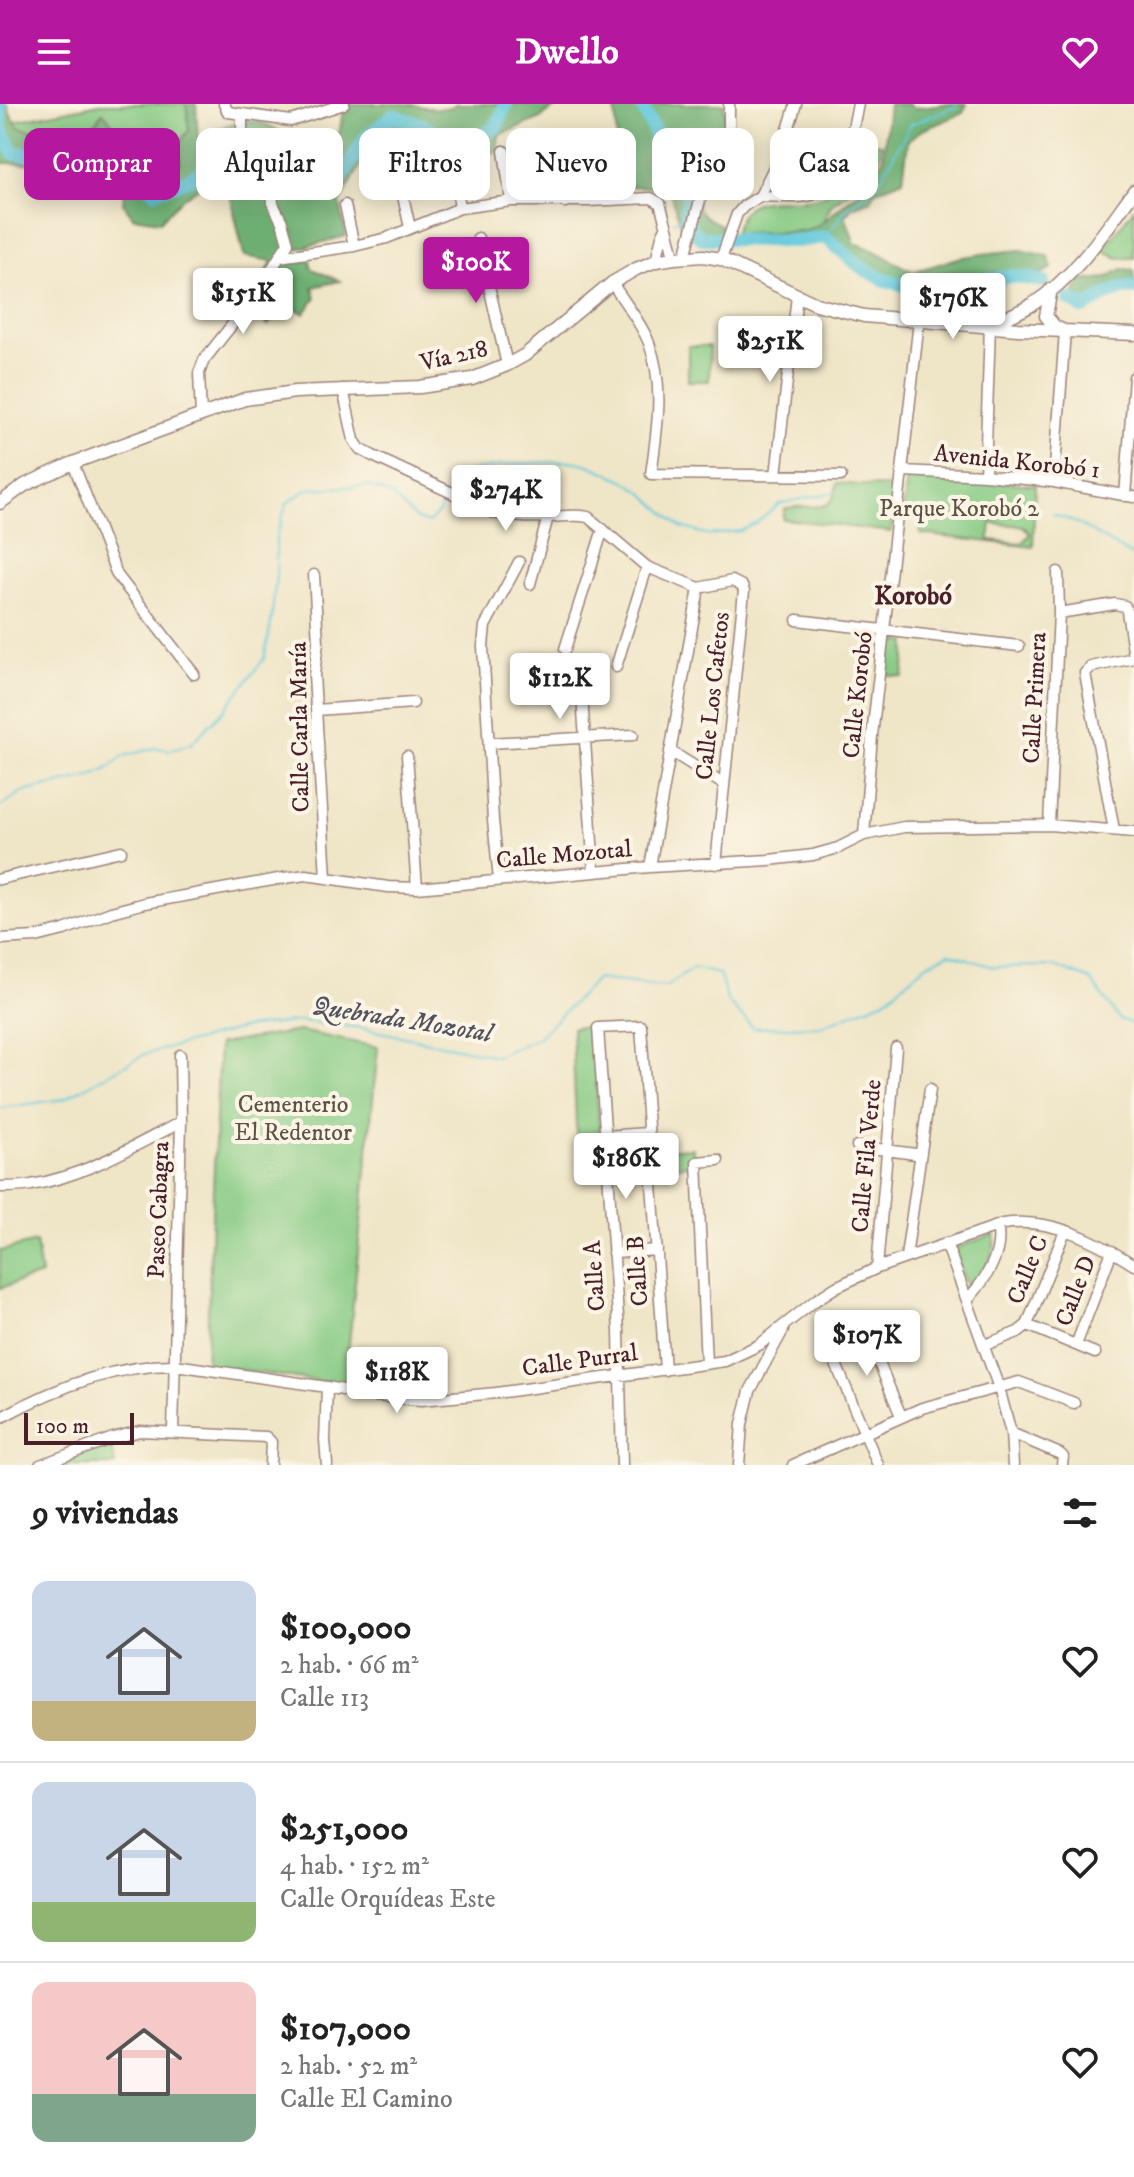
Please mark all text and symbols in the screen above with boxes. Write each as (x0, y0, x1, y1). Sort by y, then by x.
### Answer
icon: menu (32, 30, 76, 74)
text: Dwello (515, 30, 619, 75)
icon: heart (1058, 30, 1102, 74)
chip: Comprar (24, 128, 180, 200)
chip: Alquilar (196, 128, 343, 200)
chip: Filtros (359, 128, 490, 200)
chip: Nuevo (506, 128, 636, 200)
chip: Piso (652, 128, 754, 200)
chip: Casa (770, 128, 878, 200)
pin: $100K (420, 237, 532, 305)
text: $100K (441, 246, 511, 279)
pin: $151K (187, 268, 299, 336)
pin: $176K (897, 273, 1009, 341)
text: $151K (211, 277, 275, 310)
text: $176K (918, 282, 988, 315)
pin: $251K (714, 316, 826, 384)
text: $251K (736, 325, 804, 358)
street label: Vía 218 (416, 334, 491, 379)
street label: Avenida Korobó 1 (932, 438, 1102, 486)
pin: $274K (450, 465, 562, 533)
text: $274K (470, 474, 542, 507)
park label: Parque Korobó 2 (879, 494, 1039, 524)
district label: Korobó (874, 580, 952, 613)
street label: Calle Los Cafetos (689, 611, 737, 781)
street label: Calle Korobó (836, 630, 880, 760)
street label: Calle Primera (1017, 631, 1053, 765)
street label: Calle Carla María (284, 641, 316, 813)
pin: $112K (504, 653, 616, 721)
text: $112K (528, 662, 592, 695)
street label: Calle Mozotal (495, 834, 634, 876)
water label: Quebrada Mozotal (310, 989, 498, 1051)
street label: Calle Fila Verde (845, 1078, 889, 1234)
park label: Cementerio El Redentor (234, 1090, 352, 1148)
pin: $186K (570, 1133, 682, 1201)
street label: Paseo Cabagra (142, 1140, 176, 1279)
text: $186K (592, 1142, 660, 1175)
street label: Calle C (1001, 1231, 1055, 1309)
street label: Calle B (621, 1235, 655, 1307)
street label: Calle A (578, 1239, 612, 1312)
street label: Calle D (1049, 1251, 1103, 1331)
pin: $107K (811, 1310, 923, 1378)
text: $107K (832, 1319, 902, 1352)
street label: Calle Purral (520, 1338, 640, 1384)
pin: $118K (341, 1347, 453, 1415)
text: $118K (365, 1356, 429, 1389)
scale bar (24, 1409, 134, 1445)
text: 100 m (36, 1413, 89, 1440)
icon: filters (1058, 1491, 1102, 1535)
text: 9 viviendas (32, 1492, 178, 1534)
text: $100,000 (280, 1607, 412, 1649)
icon: home (96, 1613, 192, 1709)
icon: heart (1058, 1639, 1102, 1683)
text: 2 hab. · 66 m² (280, 1649, 419, 1682)
text: Calle 113 (280, 1682, 369, 1715)
text: $251,000 (280, 1808, 408, 1850)
icon: home (96, 1814, 192, 1910)
icon: heart (1058, 1840, 1102, 1884)
text: 4 hab. · 152 m² (280, 1850, 429, 1883)
text: Calle Orquídeas Este (280, 1883, 496, 1916)
text: $107,000 (280, 2008, 411, 2050)
icon: home (96, 2014, 192, 2110)
icon: heart (1058, 2040, 1102, 2084)
text: 2 hab. · 52 m² (280, 2050, 417, 2083)
text: Calle El Camino (280, 2083, 453, 2116)

